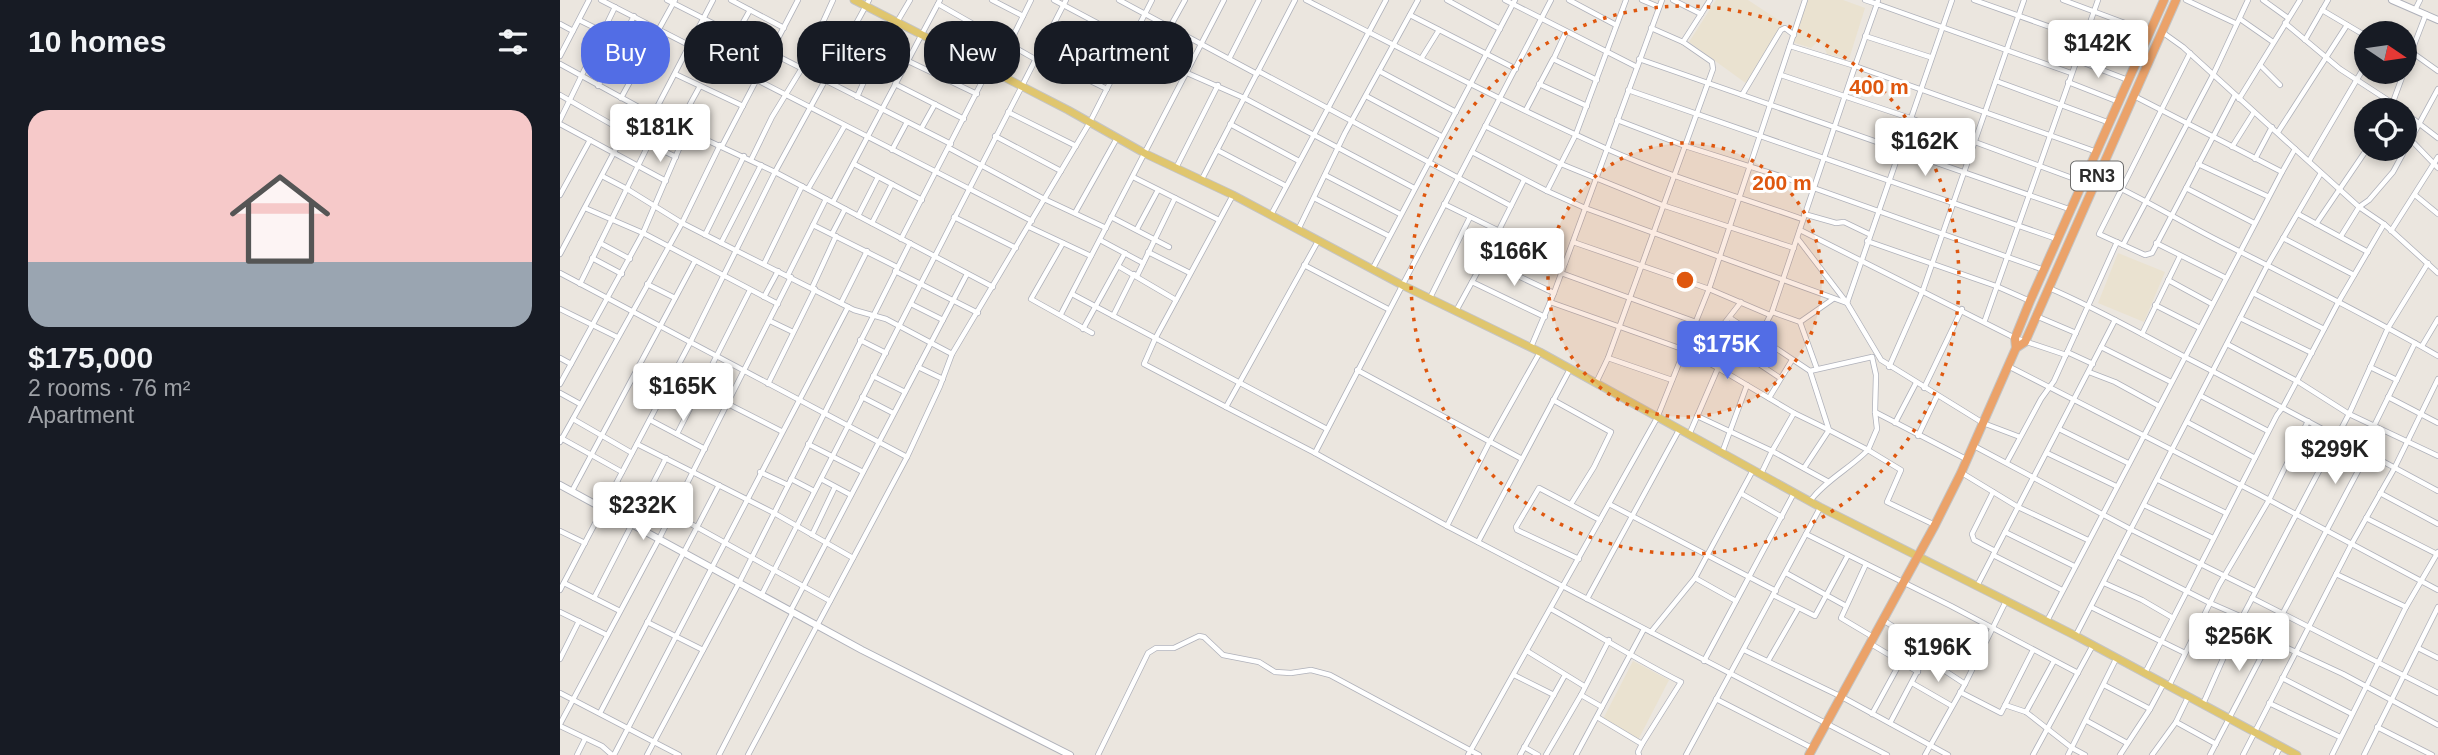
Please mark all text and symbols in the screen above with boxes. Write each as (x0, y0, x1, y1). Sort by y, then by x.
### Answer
pin: $142K (2049, 20, 2147, 80)
chip: Buy (581, 21, 670, 84)
chip: Rent (684, 21, 783, 84)
chip: Filters (797, 21, 910, 84)
chip: New (924, 21, 1020, 84)
chip: Apartment (1034, 21, 1193, 84)
north arrow (2354, 21, 2417, 84)
map controls (2354, 21, 2417, 161)
icon: filters (494, 23, 532, 61)
text: 10 homes (28, 25, 166, 58)
text: $142K (2064, 30, 2132, 56)
text: 400 m (1849, 75, 1909, 98)
button: locate (2354, 98, 2417, 161)
pin: $181K (611, 104, 709, 164)
text: $181K (626, 114, 694, 140)
pin: $162K (1876, 118, 1974, 178)
text: $162K (1891, 128, 1959, 154)
icon: home (217, 156, 343, 282)
road number: RN3 (2071, 162, 2123, 190)
text: 200 m (1752, 171, 1812, 194)
pin: $166K (1465, 229, 1563, 288)
text: $166K (1480, 238, 1548, 264)
centre of rings (1673, 268, 1697, 292)
pin: $175K (1678, 322, 1776, 381)
text: $175K (1693, 331, 1761, 357)
text: $175,000 (28, 341, 153, 374)
pin: $165K (634, 364, 732, 423)
text: $165K (649, 373, 717, 399)
text: 2 rooms · 76 m² (28, 375, 190, 401)
text: Apartment (28, 402, 134, 428)
pin: $299K (2286, 426, 2384, 486)
text: $299K (2301, 436, 2369, 462)
pin: $232K (594, 482, 692, 542)
text: $232K (609, 492, 677, 518)
pin: $256K (2190, 614, 2288, 673)
text: $256K (2205, 623, 2273, 649)
pin: $196K (1889, 624, 1987, 684)
text: $196K (1904, 634, 1972, 660)

